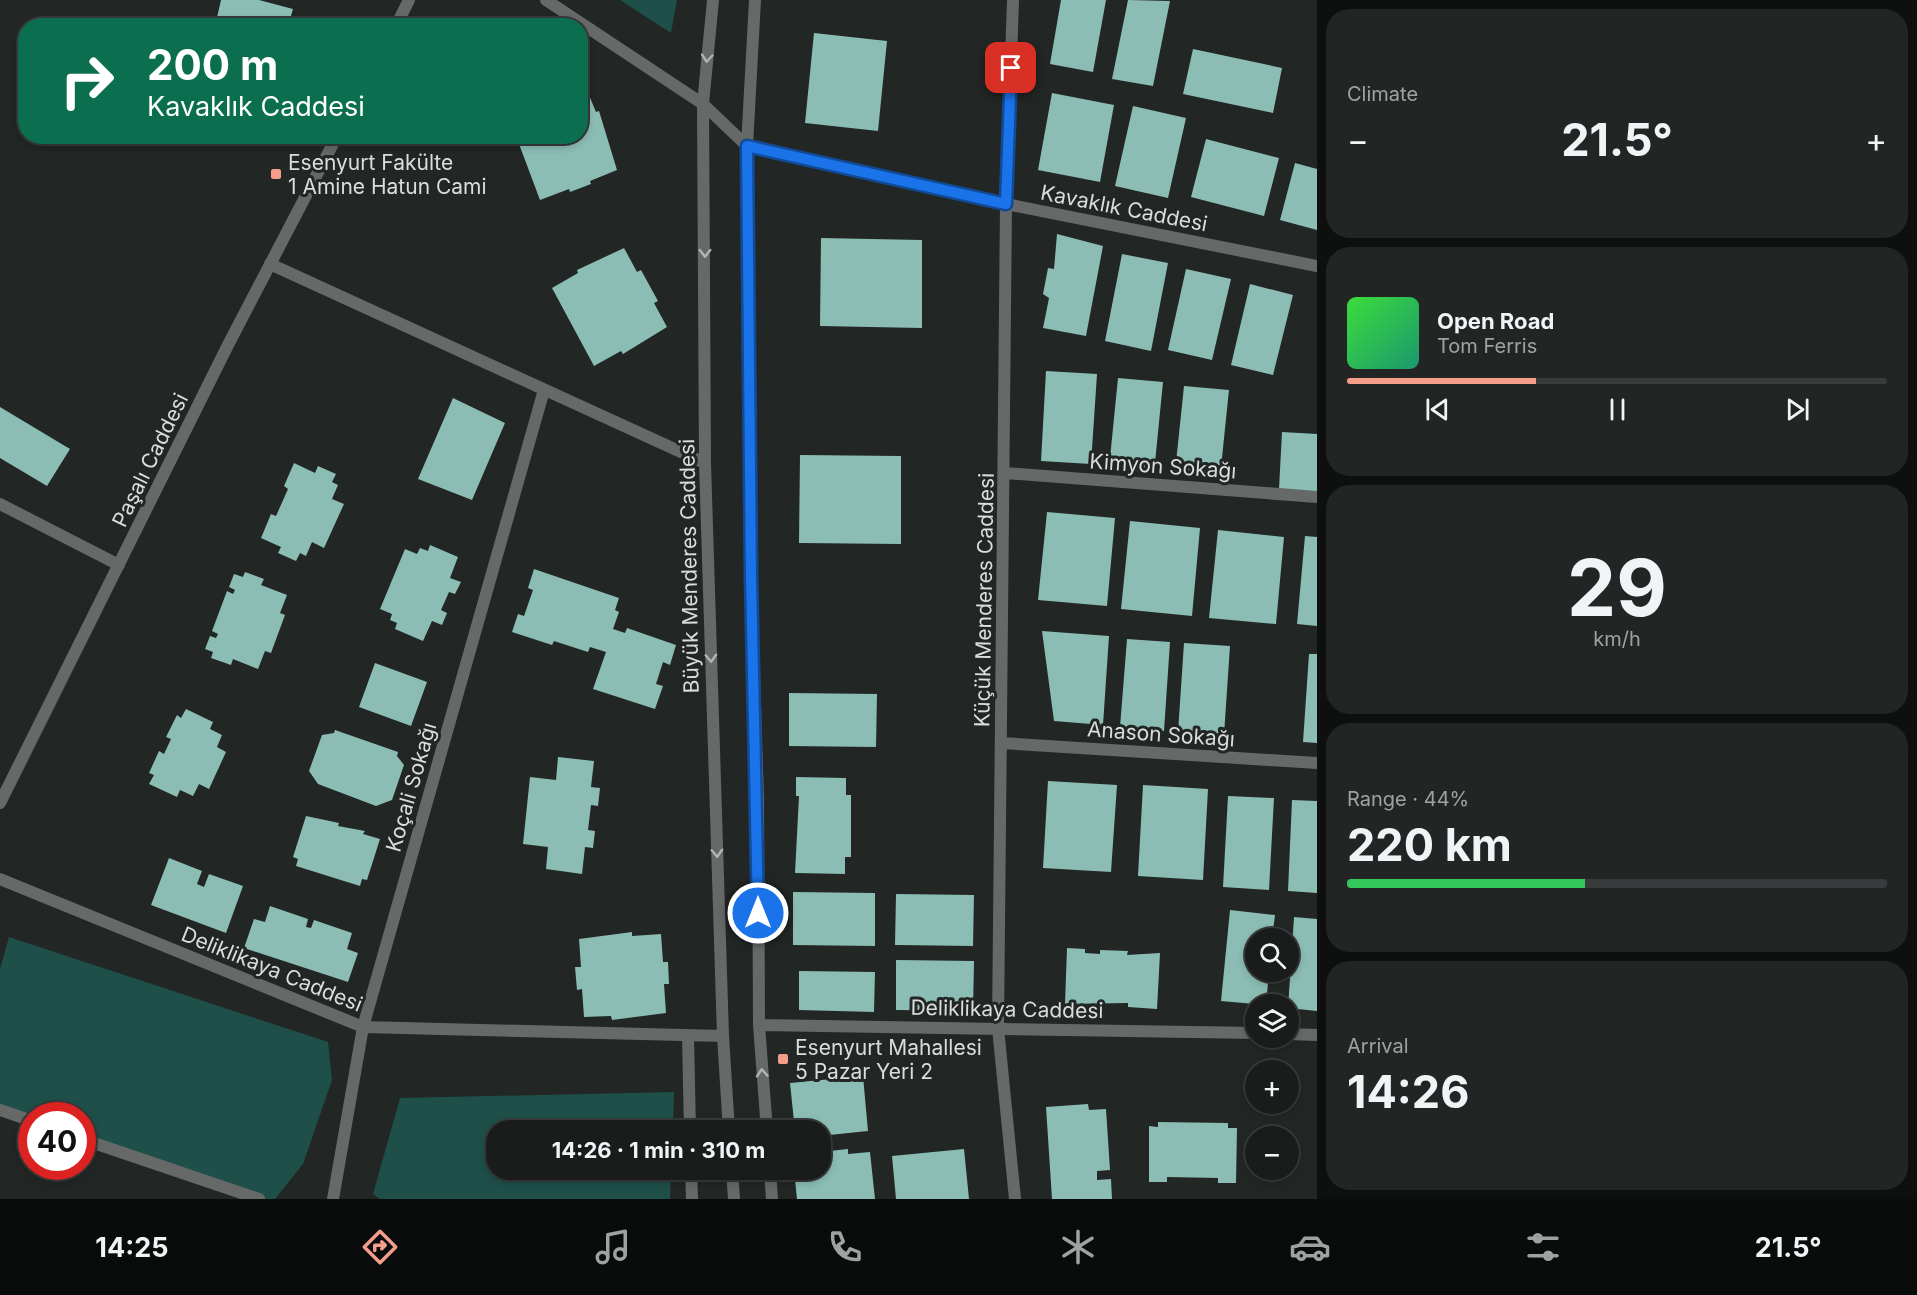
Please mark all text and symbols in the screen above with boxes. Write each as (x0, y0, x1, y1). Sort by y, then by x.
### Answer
text: 200 m (147, 39, 278, 90)
icon: right (48, 42, 126, 120)
pin (985, 42, 1036, 93)
icon: arrive (994, 51, 1027, 84)
one-way arrow (701, 54, 714, 63)
text: Climate (1347, 82, 1418, 106)
text: Kavaklık Caddesi (147, 90, 365, 123)
text: 21.5° (1561, 112, 1673, 167)
text: − (1347, 120, 1369, 160)
text: + (1865, 120, 1887, 160)
place label: Esenyurt Fakülte 1 Amine Hatun Cami (288, 150, 487, 199)
marker: Esenyurt Fakülte 1 Amine Hatun Cami (269, 167, 283, 181)
street label: Kavaklık Caddesi (1038, 180, 1210, 236)
one-way arrow (699, 249, 711, 258)
text: Open Road (1437, 308, 1554, 334)
text: Tom Ferris (1437, 334, 1537, 358)
street label: Paşalı Caddesi (107, 389, 193, 531)
icon: previous (1421, 393, 1454, 426)
icon: pause (1601, 393, 1634, 426)
icon: next (1781, 393, 1814, 426)
street label: Büyük Menderes Caddesi (674, 439, 704, 693)
street label: Kimyon Sokağı (1089, 448, 1237, 484)
street label: Küçük Menderes Caddesi (969, 473, 999, 727)
text: 29 (1567, 540, 1667, 635)
text: km/h (1593, 627, 1641, 651)
one-way arrow (704, 653, 717, 662)
street label: Anason Sokağı (1086, 716, 1236, 752)
street label: Koçali Sokağı (381, 719, 441, 855)
text: Range · 44% (1347, 787, 1469, 811)
text: 220 km (1347, 817, 1512, 872)
one-way arrow (710, 848, 723, 857)
position arrow (726, 881, 790, 945)
street label: Deliklikaya Caddesi (178, 921, 366, 1017)
map controls (1245, 928, 1299, 1180)
button: search (1245, 928, 1299, 982)
button: layers (1245, 994, 1299, 1048)
street label: Deliklikaya Caddesi (910, 995, 1104, 1023)
text: Arrival (1347, 1034, 1409, 1058)
place label: Esenyurt Mahallesi 5 Pazar Yeri 2 (795, 1035, 982, 1084)
marker: Esenyurt Mahallesi 5 Pazar Yeri 2 (776, 1052, 790, 1066)
button: + (1245, 1060, 1299, 1114)
text: 14:26 (1347, 1064, 1469, 1119)
one-way arrow (756, 1068, 769, 1077)
speed limit sign: 40 (18, 1102, 96, 1180)
button: − (1245, 1126, 1299, 1180)
text: 14:26 · 1 min · 310 m (552, 1137, 765, 1163)
icon: directions (359, 1226, 401, 1268)
icon: music (592, 1226, 634, 1268)
icon: phone (824, 1226, 866, 1268)
icon: climate (1057, 1226, 1099, 1268)
icon: car (1289, 1226, 1331, 1268)
icon: filters (1522, 1226, 1564, 1268)
text: 14:25 (95, 1231, 168, 1264)
text: 21.5° (1755, 1231, 1822, 1264)

